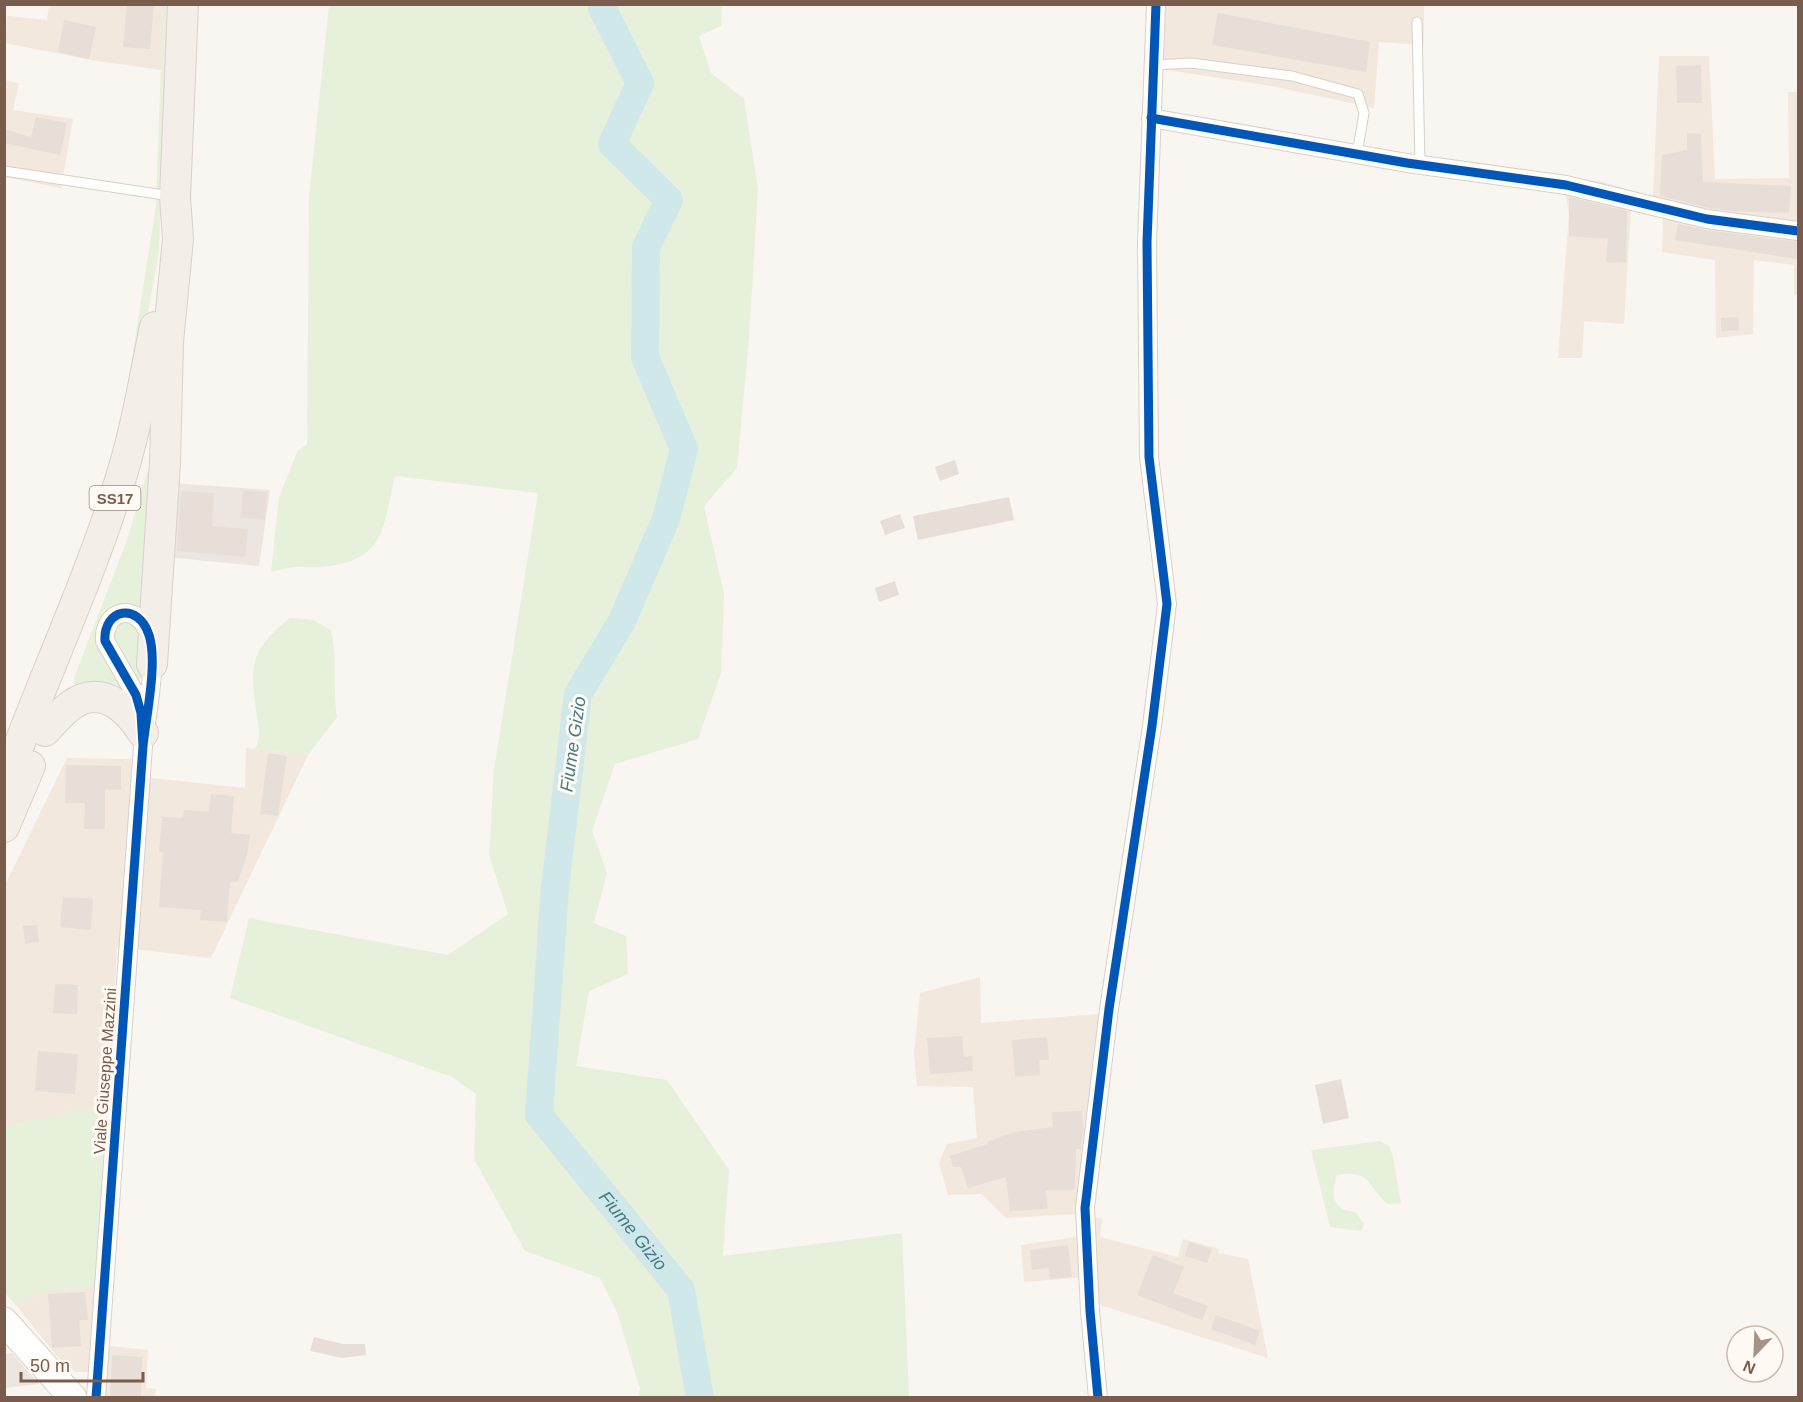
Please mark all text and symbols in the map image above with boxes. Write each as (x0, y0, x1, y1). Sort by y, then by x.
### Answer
road number: SS17 (90, 486, 140, 510)
water label: Fiume Gizio (556, 695, 590, 793)
street label: Viale Giuseppe Mazzini (91, 987, 119, 1155)
water label: Fiume Gizio (595, 1187, 671, 1274)
north arrow (1725, 1324, 1785, 1384)
scale bar (21, 1345, 142, 1383)
text: 50 m (30, 1356, 70, 1376)
text: N (1741, 1357, 1758, 1377)

